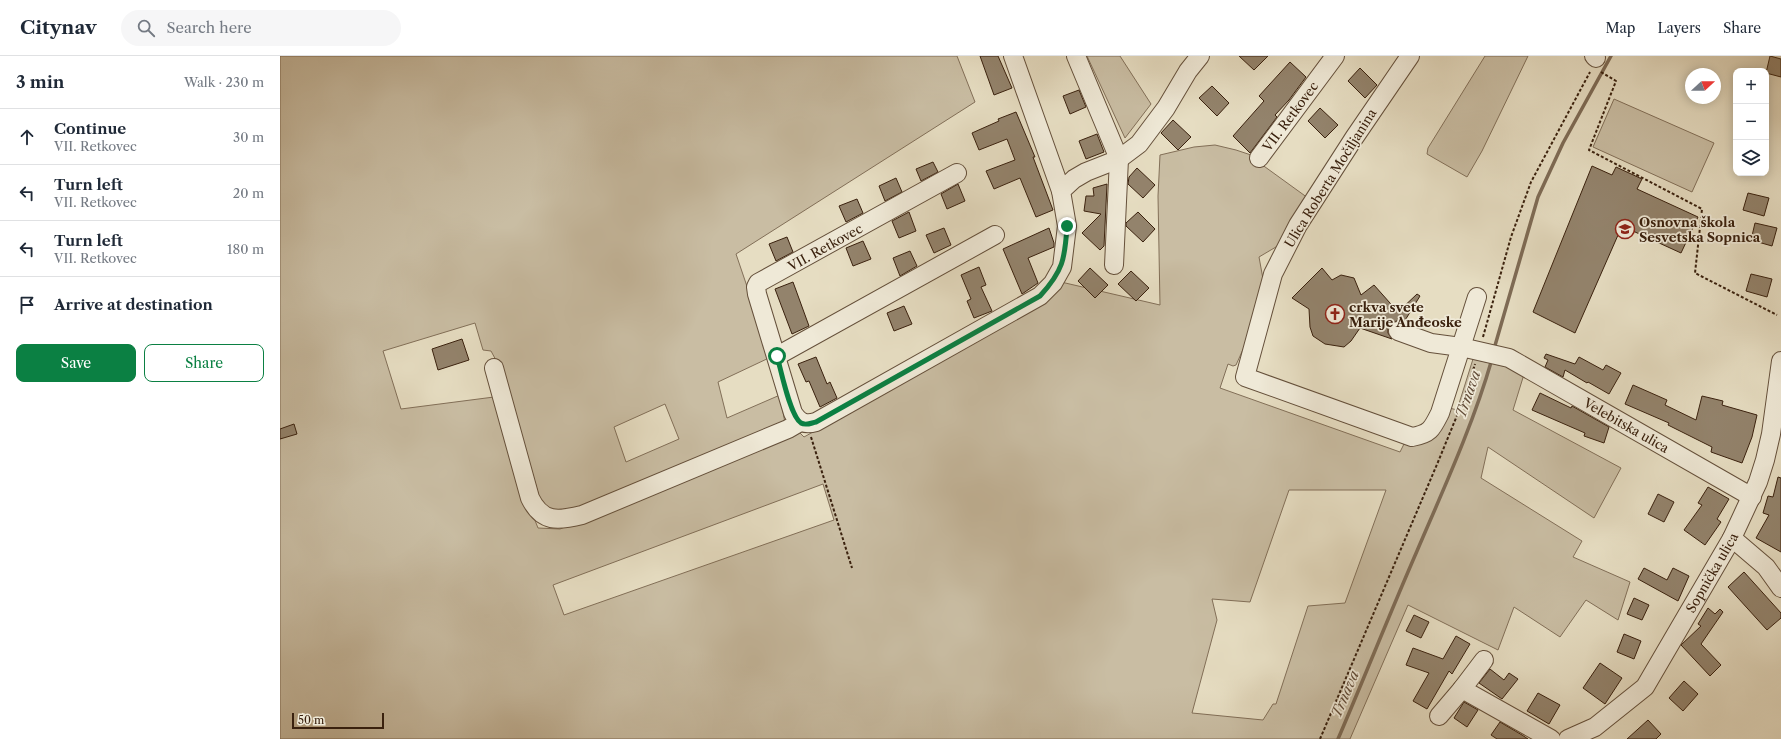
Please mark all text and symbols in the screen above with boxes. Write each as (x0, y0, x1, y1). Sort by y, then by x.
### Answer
search box (121, 10, 401, 46)
text: Citynav (20, 16, 97, 39)
icon: search (135, 17, 157, 39)
text: Search here (167, 18, 252, 37)
text: Map (1605, 19, 1635, 37)
text: Layers (1657, 19, 1701, 37)
text: Share (1723, 19, 1761, 37)
north arrow (1685, 68, 1721, 104)
map controls (1733, 68, 1769, 176)
button: + (1733, 68, 1769, 104)
text: 3 min (16, 72, 65, 92)
text: Walk · 230 m (184, 74, 264, 90)
street label: VII. Retkovec (1258, 78, 1321, 155)
button: − (1733, 104, 1769, 140)
street label: Ulica Roberta Močiljanina (1281, 105, 1379, 250)
text: Continue (54, 119, 126, 138)
icon: ahead (16, 126, 38, 148)
text: 30 m (233, 129, 264, 145)
text: VII. Retkovec (54, 138, 137, 154)
button: layers (1733, 140, 1769, 176)
text: Turn left (54, 175, 123, 194)
icon: left (16, 182, 38, 204)
text: 20 m (233, 185, 264, 201)
text: VII. Retkovec (54, 194, 137, 210)
place label: Osnovna škola Sesvetska Sopnica (1639, 214, 1761, 245)
route end (1058, 217, 1076, 235)
school or university icon: Osnovna škola Sesvetska Sopnica (1614, 218, 1636, 240)
street label: VII. Retkovec (784, 220, 865, 275)
text: Turn left (54, 231, 123, 250)
icon: left (16, 238, 38, 260)
text: 180 m (227, 241, 264, 257)
text: VII. Retkovec (54, 250, 137, 266)
icon: arrive (16, 294, 38, 316)
text: Arrive at destination (54, 295, 213, 314)
place label: crkva svete Marije Anđeoske (1349, 299, 1462, 330)
church icon: crkva svete Marije Anđeoske (1324, 303, 1346, 325)
button: Save (16, 344, 136, 382)
button: Share (144, 344, 264, 382)
route start (768, 347, 786, 365)
water label: Trnava (1452, 367, 1485, 420)
street label: Velebitska ulica (1580, 394, 1672, 456)
street label: Sopnička ulica (1682, 530, 1741, 615)
water label: Trnava (1327, 667, 1363, 720)
scale bar (292, 711, 384, 730)
text: 50 m (298, 713, 324, 727)

